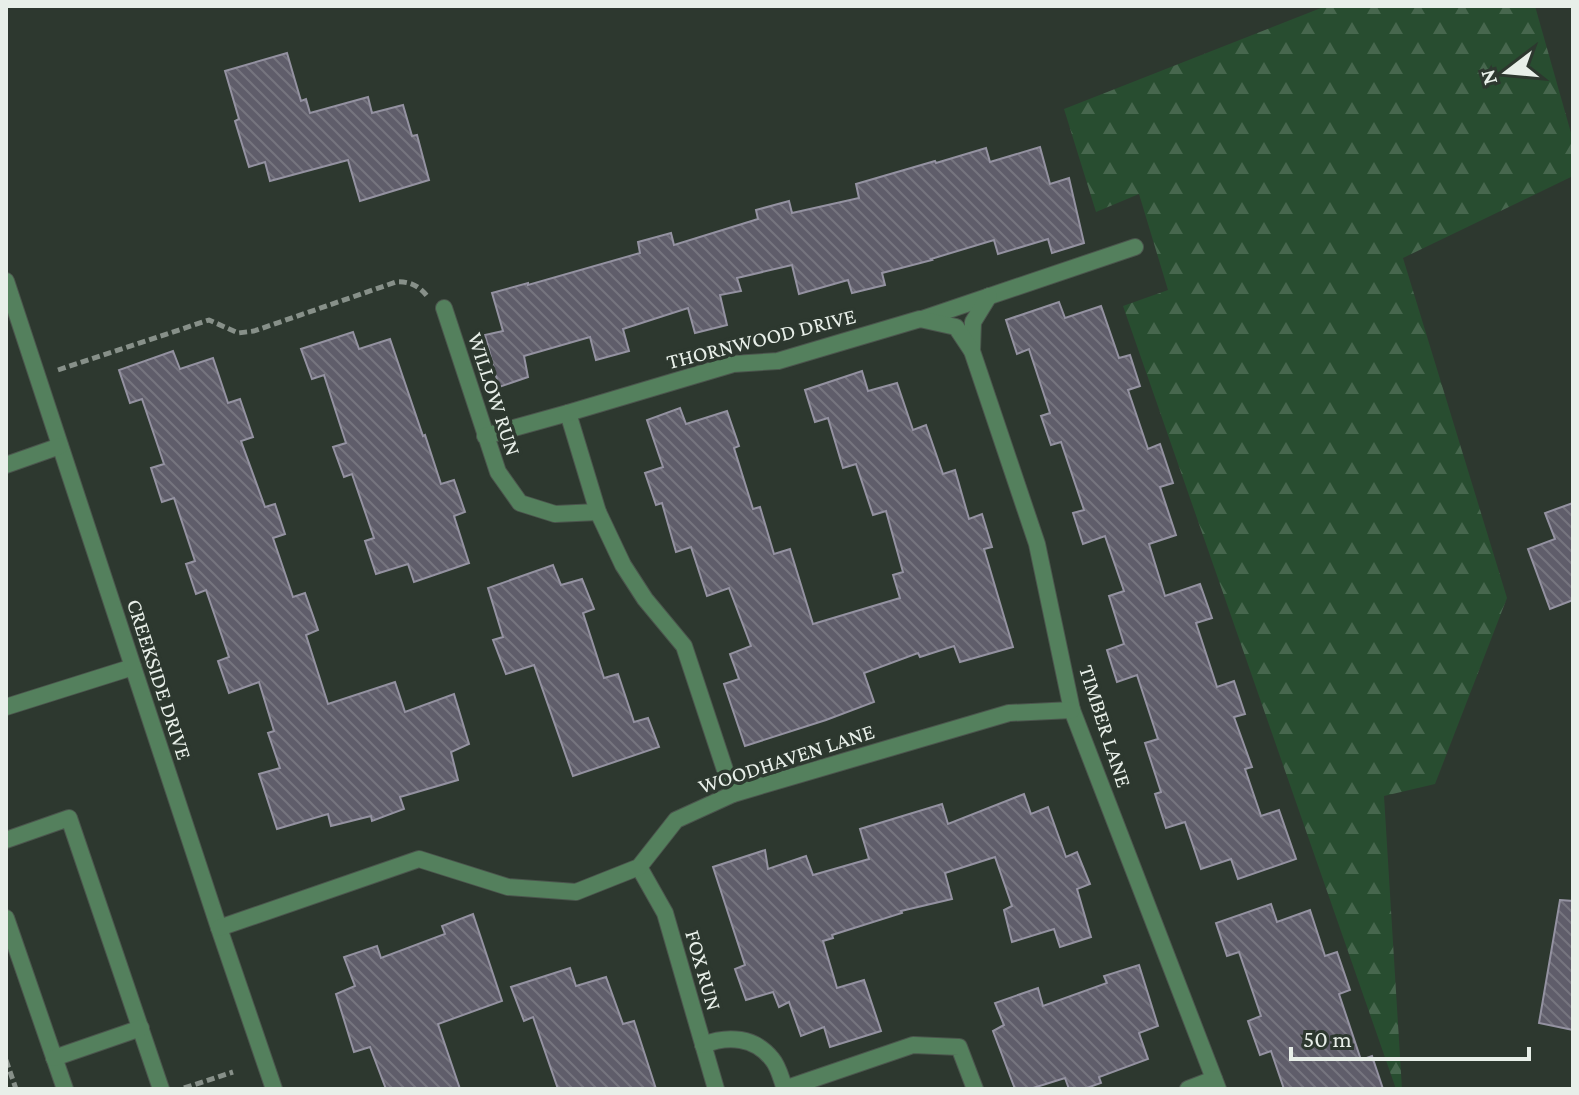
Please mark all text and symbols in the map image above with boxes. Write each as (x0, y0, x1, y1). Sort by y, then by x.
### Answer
north arrow (1467, 32, 1547, 112)
text: N (1474, 67, 1502, 88)
street label: THORNWOOD DRIVE (664, 303, 858, 374)
street label: WILLOW RUN (463, 329, 526, 459)
street label: CREEKSIDE DRIVE (122, 596, 197, 763)
street label: TIMBER LANE (1074, 662, 1137, 790)
street label: WOODHAVEN LANE (695, 718, 877, 799)
street label: FOX RUN (680, 927, 727, 1013)
scale bar (1291, 1011, 1529, 1061)
text: 50 m (1303, 1025, 1352, 1052)

